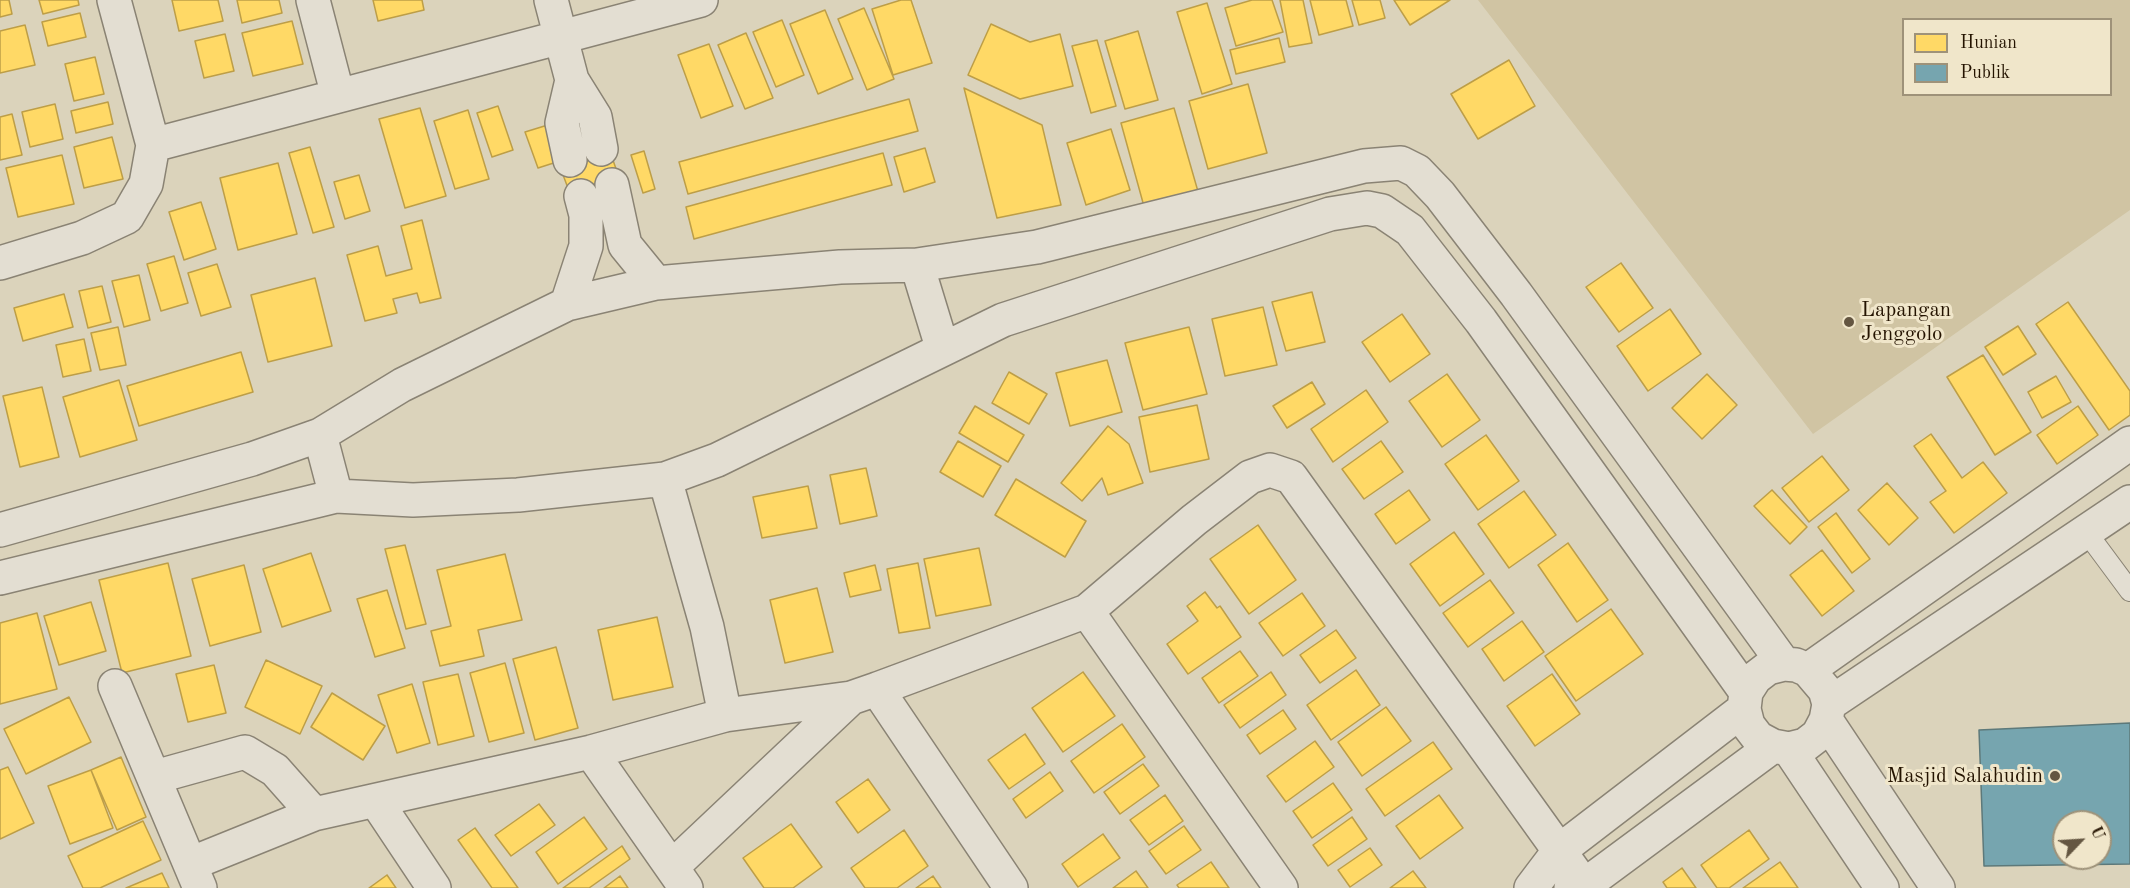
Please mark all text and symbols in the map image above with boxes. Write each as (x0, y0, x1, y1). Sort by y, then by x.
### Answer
legend (1902, 18, 2112, 96)
text: Hunian (1960, 34, 2017, 52)
text: Publik (1960, 64, 2010, 82)
place label: Lapangan Jenggolo (1861, 297, 1951, 347)
marker: Lapangan Jenggolo (1842, 315, 1856, 329)
place label: Masjid Salahudin (1887, 763, 2043, 789)
marker: Masjid Salahudin (2048, 769, 2062, 783)
north arrow (2052, 810, 2112, 870)
text: U (2087, 824, 2106, 842)

